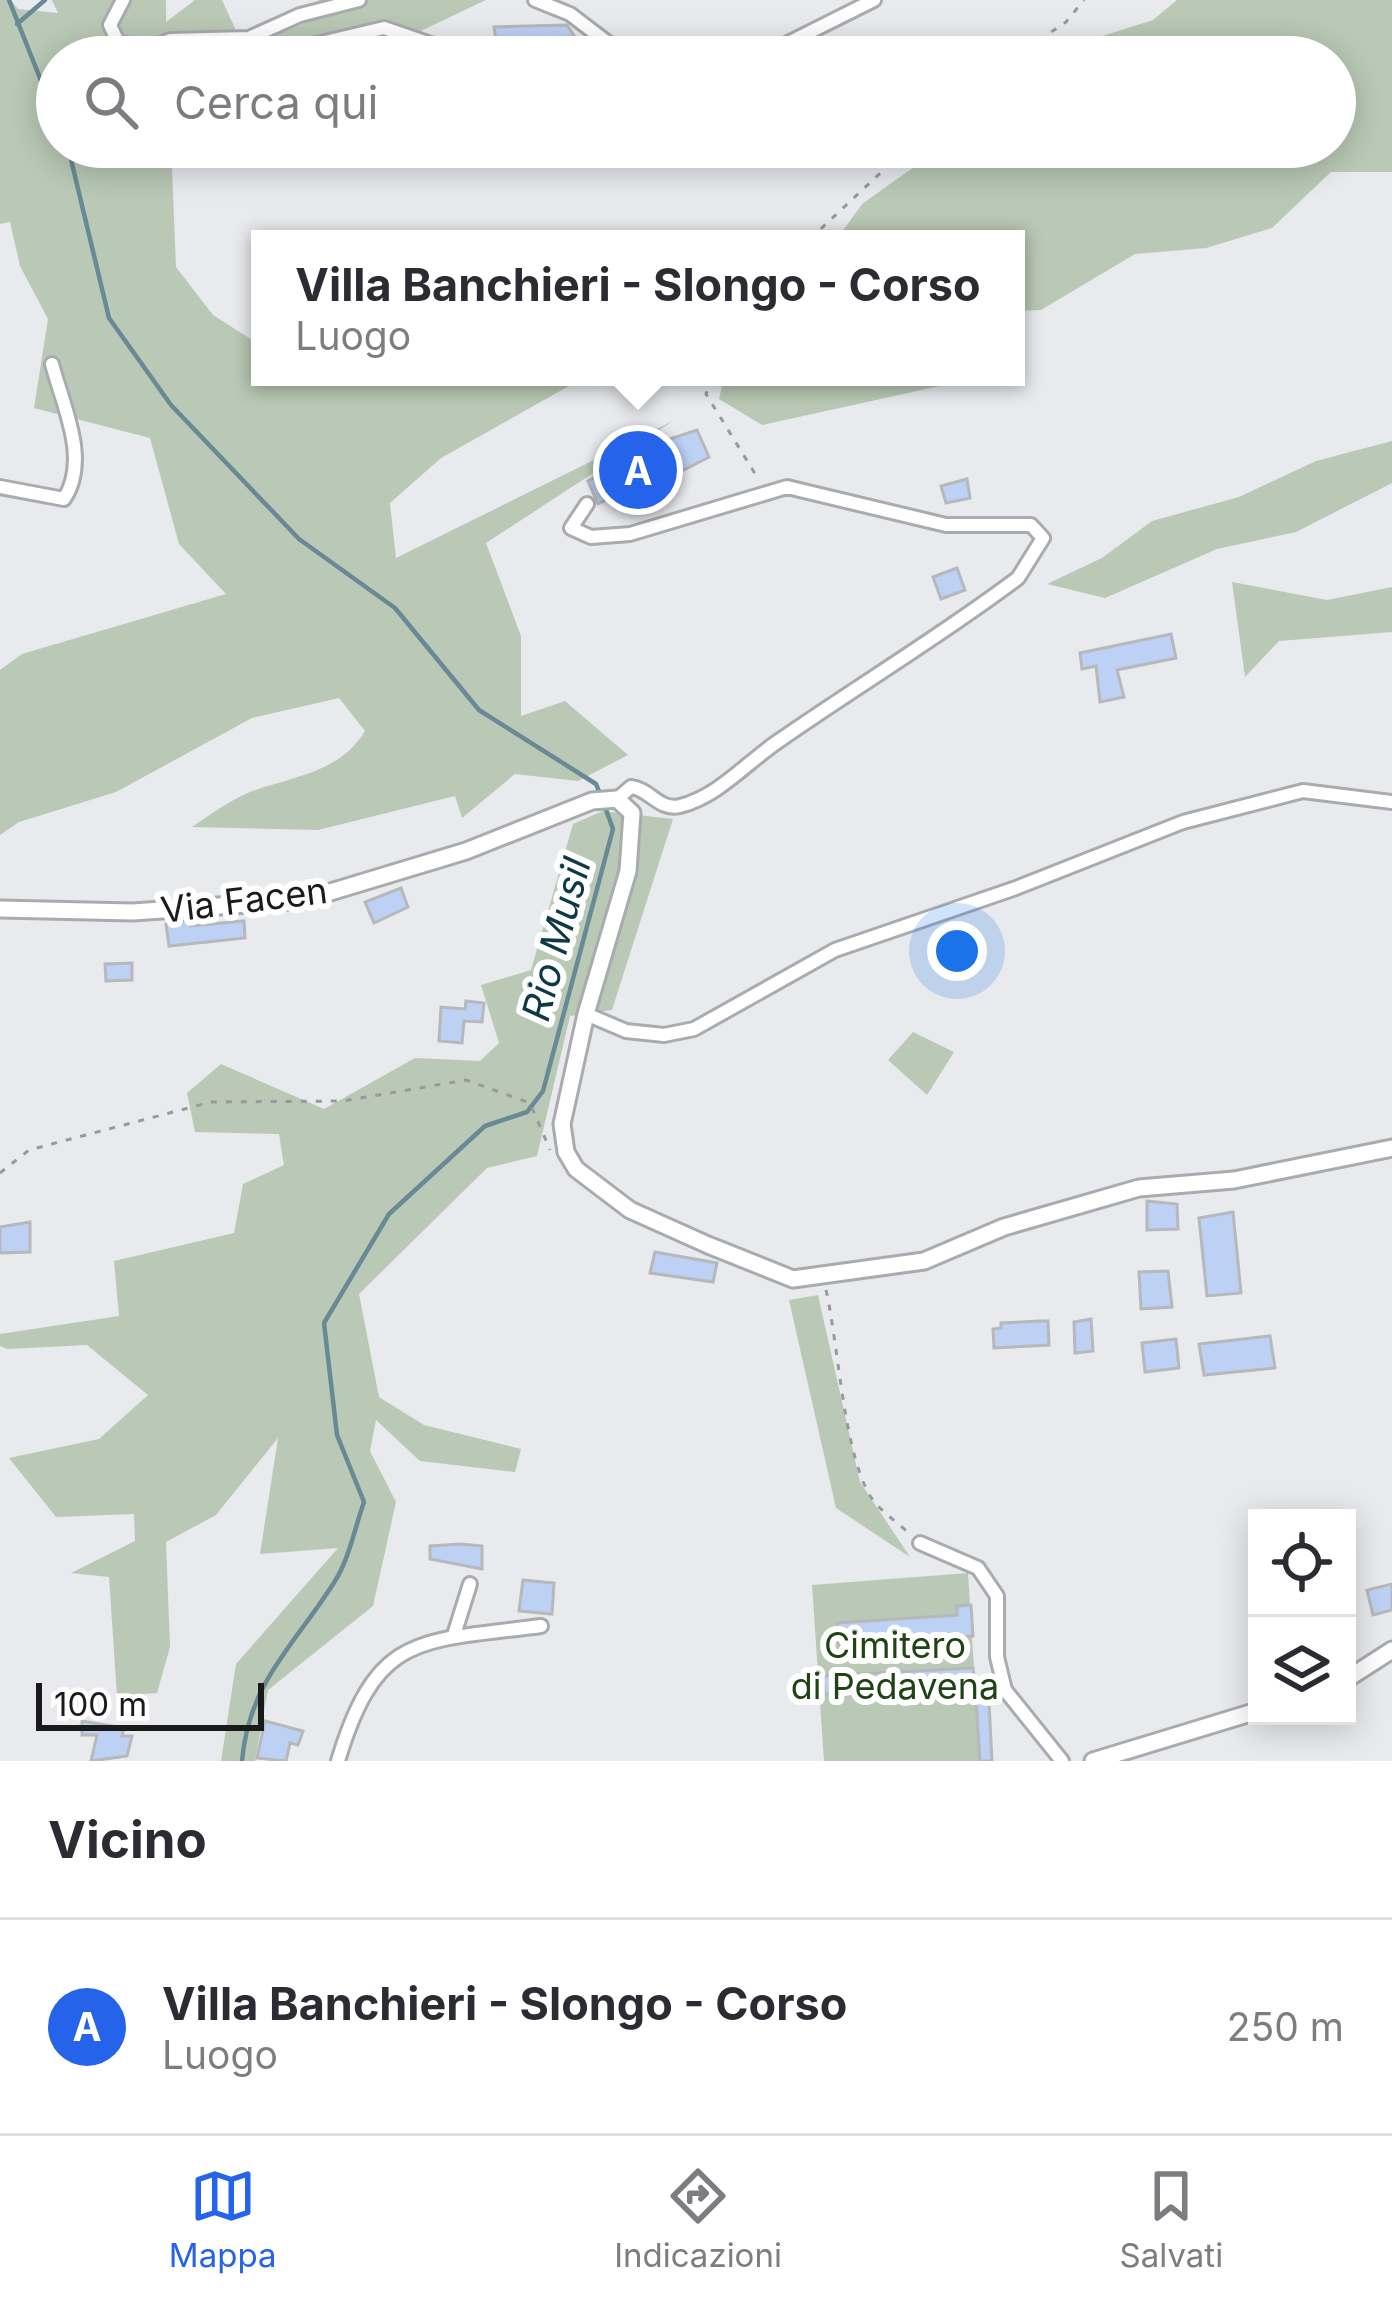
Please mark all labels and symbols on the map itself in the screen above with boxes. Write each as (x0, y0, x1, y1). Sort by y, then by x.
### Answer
pin: A (599, 425, 677, 515)
water label: Rio Musil (511, 852, 600, 1025)
street label: Via Facen (158, 868, 330, 932)
your location (927, 921, 987, 981)
park label: Cimitero di Pedavena (791, 1623, 999, 1708)
scale bar (36, 1677, 264, 1730)

